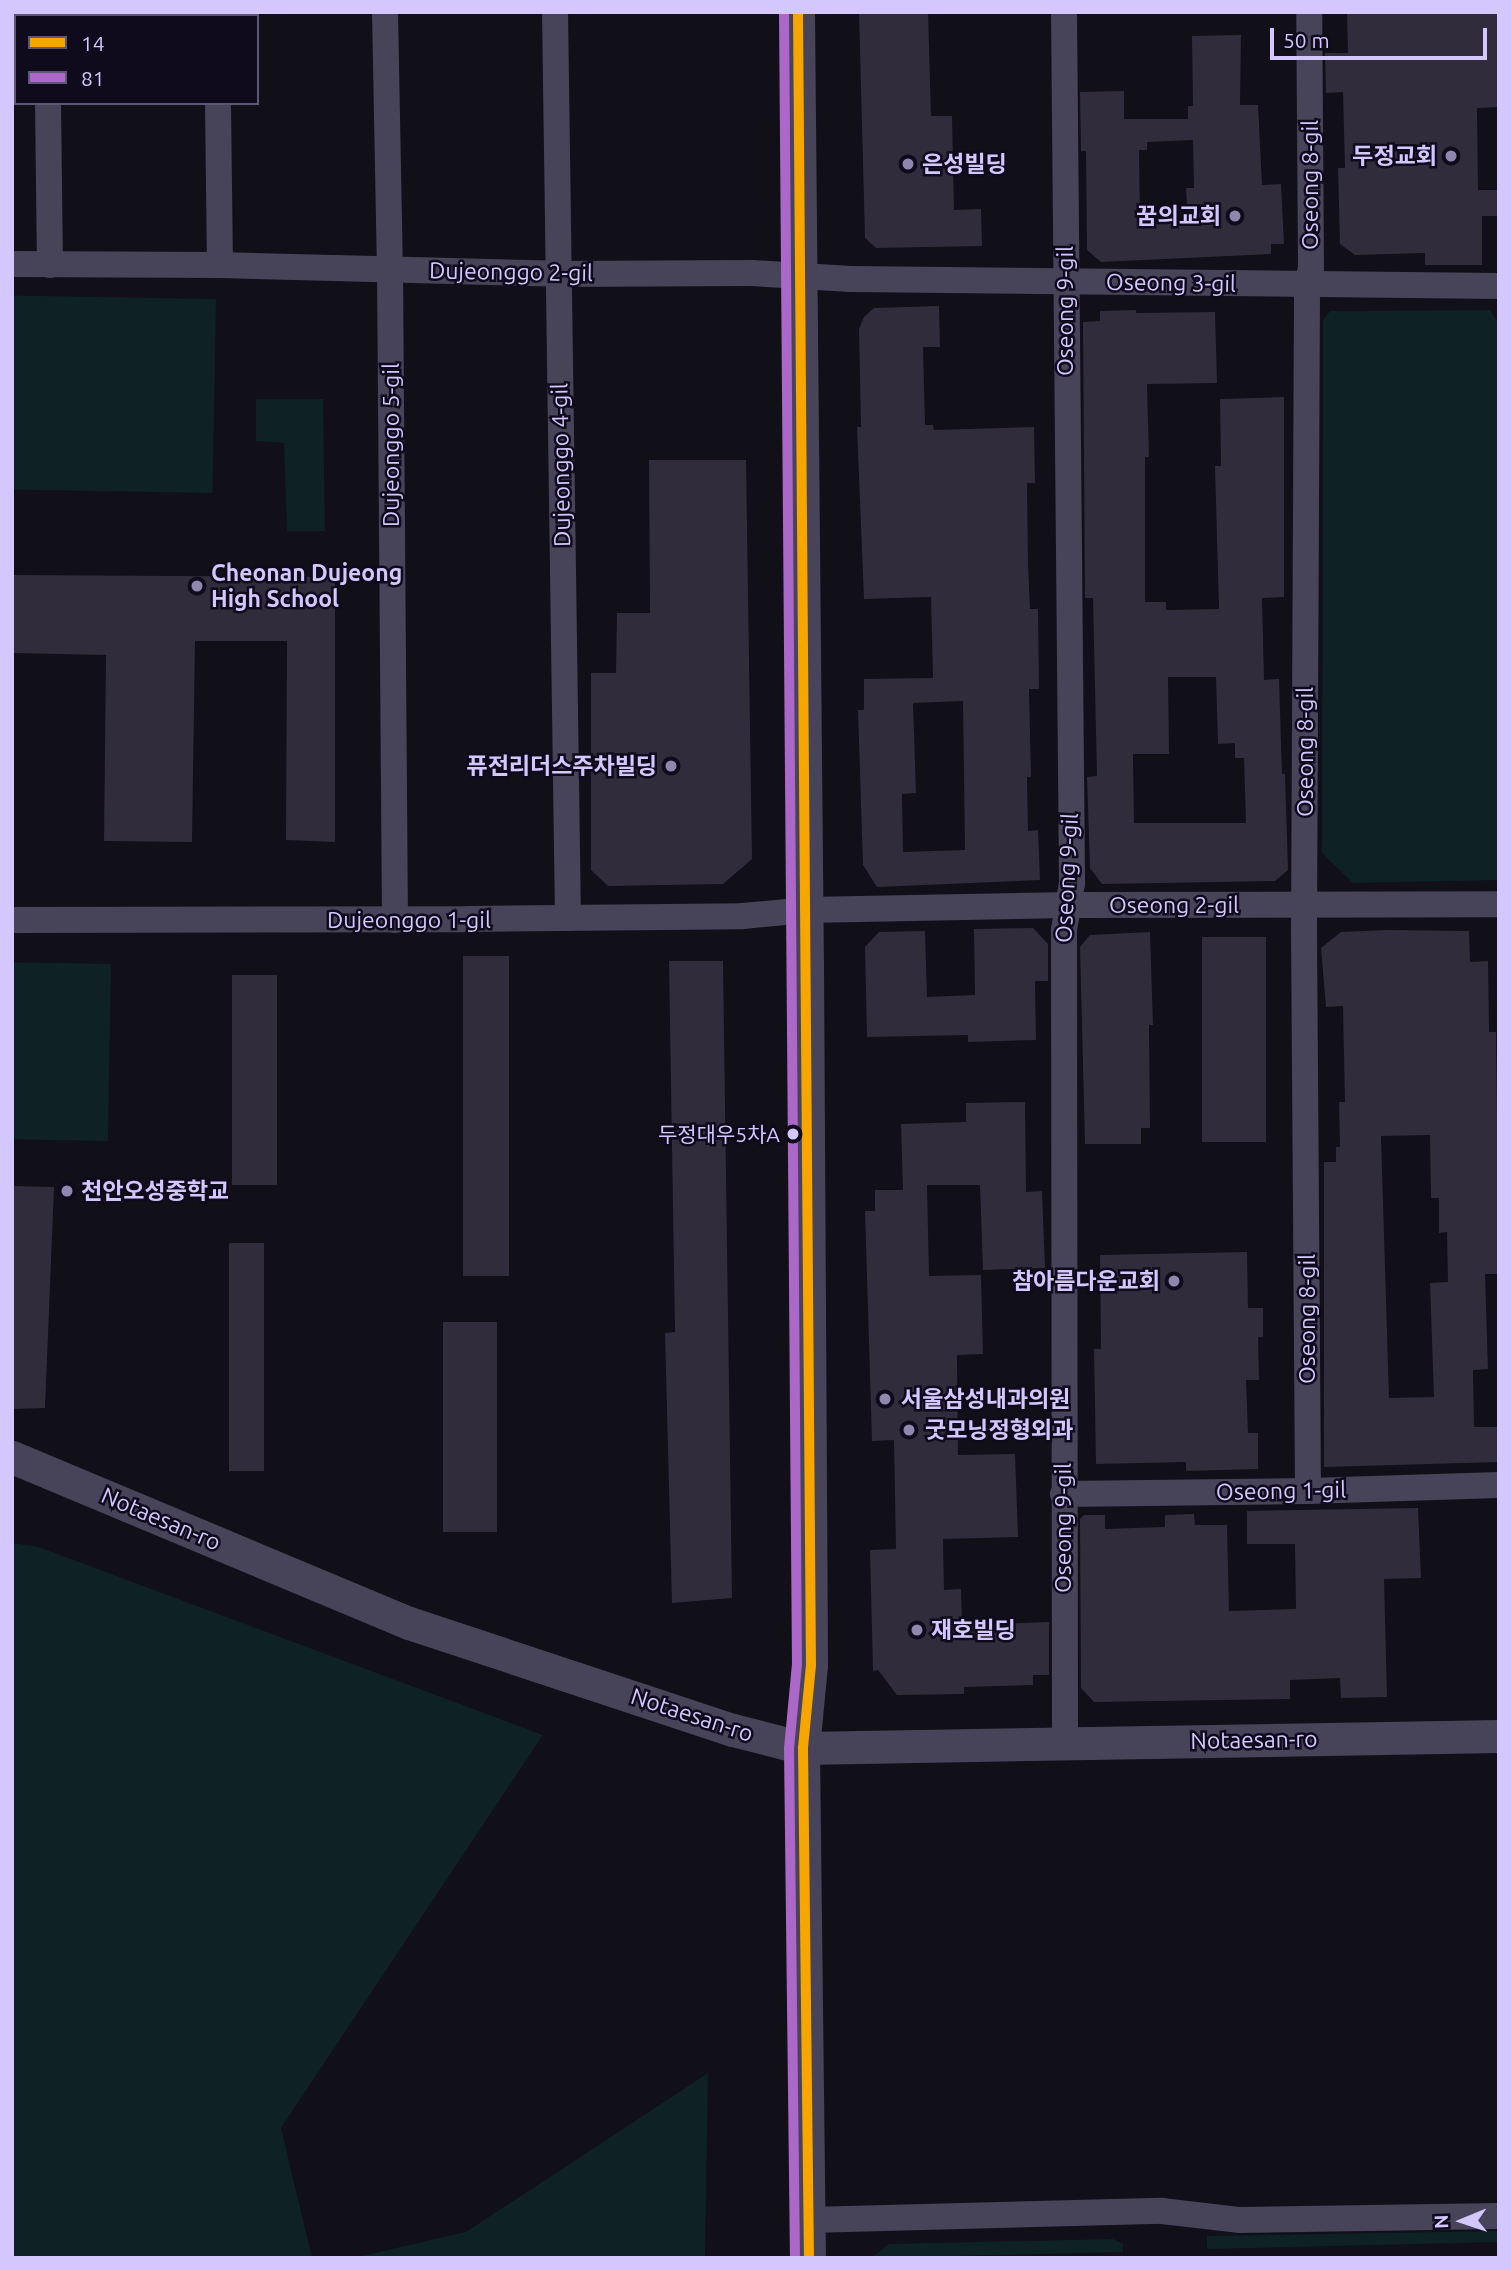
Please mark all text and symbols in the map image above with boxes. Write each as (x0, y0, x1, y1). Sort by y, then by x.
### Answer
legend (14, 14, 259, 105)
scale bar (1273, 14, 1490, 58)
text: 50 m (1283, 28, 1330, 52)
text: 14 (81, 31, 105, 55)
text: 81 (81, 66, 105, 90)
street label: Oseong 8-gil (1296, 120, 1324, 250)
place label: 두정교회 (1352, 142, 1437, 170)
marker: 두정교회 (1443, 148, 1459, 164)
place label: 은성빌딩 (922, 150, 1007, 178)
marker: 은성빌딩 (900, 156, 916, 172)
place label: 꿈의교회 (1136, 202, 1221, 230)
marker: 꿈의교회 (1227, 208, 1243, 224)
street label: Oseong 9-gil (1051, 246, 1079, 376)
street label: Dujeonggo 2-gil (429, 257, 593, 287)
street label: Oseong 3-gil (1106, 268, 1236, 298)
street label: Dujeonggo 5-gil (377, 363, 405, 527)
street label: Dujeonggo 4-gil (546, 383, 576, 547)
place label: Cheonan Dujeong High School (211, 559, 402, 613)
marker: Cheonan Dujeong High School (189, 578, 205, 594)
street label: Oseong 8-gil (1291, 687, 1319, 817)
place label: 퓨전리더스주차빌딩 (467, 752, 657, 780)
marker: 퓨전리더스주차빌딩 (663, 758, 679, 774)
street label: Oseong 9-gil (1050, 812, 1084, 944)
street label: Oseong 2-gil (1109, 891, 1239, 919)
street label: Dujeonggo 1-gil (327, 906, 491, 934)
place label: 두정대우5차A (658, 1121, 780, 1147)
marker: 두정대우5차A (786, 1127, 800, 1141)
place label: 천안오성중학교 (81, 1177, 229, 1205)
marker: 천안오성중학교 (59, 1183, 75, 1199)
street label: Oseong 8-gil (1293, 1254, 1321, 1384)
place label: 참아름다운교회 (1012, 1267, 1160, 1295)
marker: 참아름다운교회 (1166, 1273, 1182, 1289)
place label: 서울삼성내과의원 (901, 1385, 1070, 1413)
marker: 서울삼성내과의원 (875, 1389, 895, 1409)
place label: 굿모닝정형외과 (925, 1416, 1073, 1444)
marker: 굿모닝정형외과 (899, 1420, 919, 1440)
street label: Oseong 9-gil (1049, 1463, 1077, 1593)
street label: Oseong 1-gil (1216, 1476, 1346, 1506)
street label: Notaesan-ro (97, 1481, 225, 1557)
place label: 재호빌딩 (931, 1616, 1016, 1644)
marker: 재호빌딩 (909, 1622, 925, 1638)
street label: Notaesan-ro (627, 1682, 757, 1748)
street label: Notaesan-ro (1190, 1725, 1318, 1755)
north arrow (1427, 2186, 1497, 2256)
text: N (1430, 2214, 1452, 2229)

